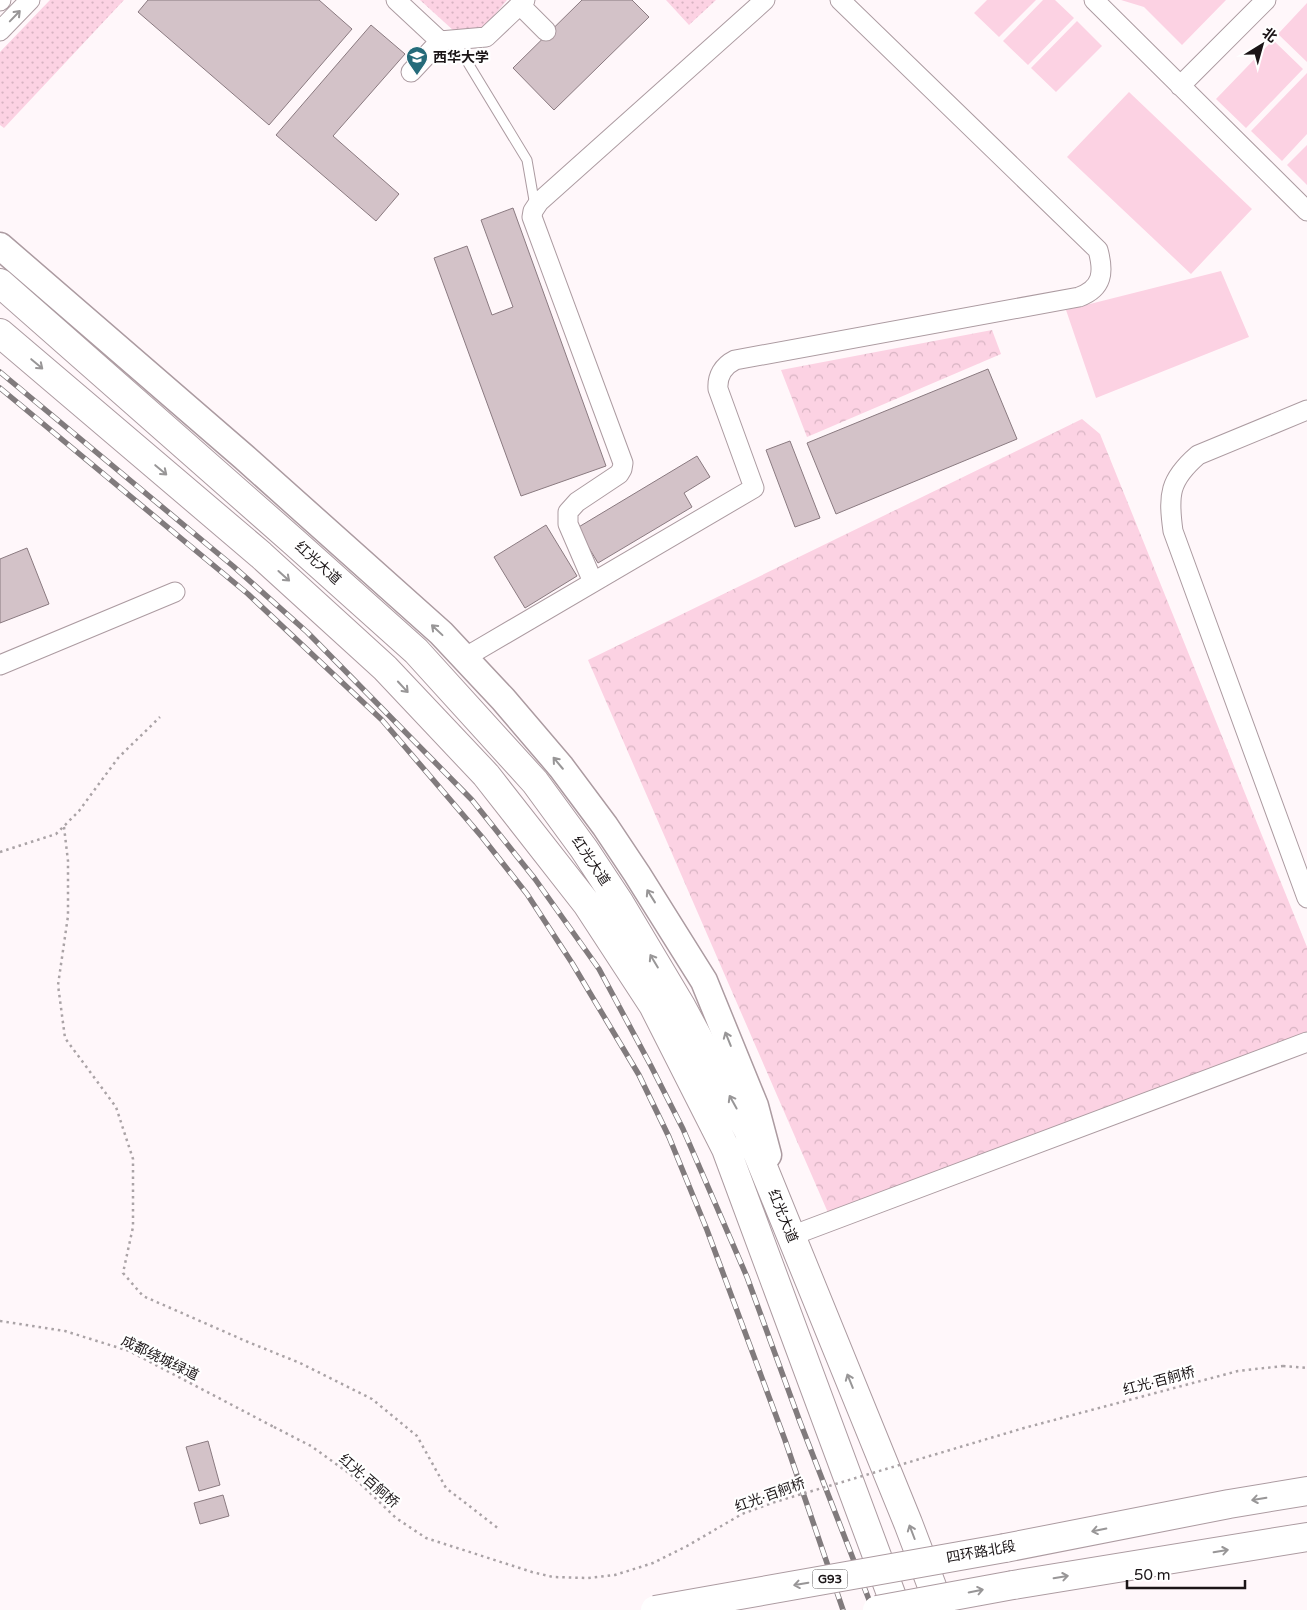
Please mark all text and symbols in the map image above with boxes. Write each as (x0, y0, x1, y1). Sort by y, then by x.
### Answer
one-way arrow (9, 9, 21, 22)
north arrow (1237, 20, 1287, 70)
text: 北 (1259, 24, 1280, 46)
school or university icon: 西华大学 (405, 45, 429, 76)
place label: 西华大学 (433, 49, 489, 66)
one-way arrow (30, 359, 43, 370)
one-way arrow (154, 464, 167, 475)
street label: 红光大道 (292, 538, 344, 588)
one-way arrow (277, 570, 290, 582)
one-way arrow (431, 624, 444, 636)
one-way arrow (397, 680, 409, 693)
one-way arrow (552, 757, 564, 770)
street label: 红光大道 (568, 833, 614, 889)
one-way arrow (646, 890, 656, 904)
one-way arrow (648, 954, 658, 968)
one-way arrow (722, 1032, 732, 1047)
one-way arrow (728, 1095, 738, 1110)
street label: 红光大道 (765, 1187, 801, 1245)
street label: 成都绕城绿道 (119, 1332, 201, 1384)
street label: 红光·百舸桥 (1121, 1363, 1197, 1399)
one-way arrow (845, 1374, 855, 1389)
street label: 红光·百舸桥 (336, 1450, 402, 1512)
street label: 红光·百舸桥 (732, 1474, 808, 1516)
one-way arrow (1251, 1494, 1267, 1504)
one-way arrow (906, 1524, 915, 1539)
one-way arrow (1092, 1525, 1108, 1535)
street label: 四环路北段 (945, 1538, 1017, 1566)
one-way arrow (1213, 1545, 1229, 1555)
scale bar (1127, 1558, 1244, 1590)
text: 50 m (1134, 1566, 1171, 1584)
road number: G93 (812, 1570, 848, 1588)
one-way arrow (1052, 1571, 1068, 1581)
one-way arrow (794, 1580, 810, 1590)
one-way arrow (968, 1586, 984, 1596)

